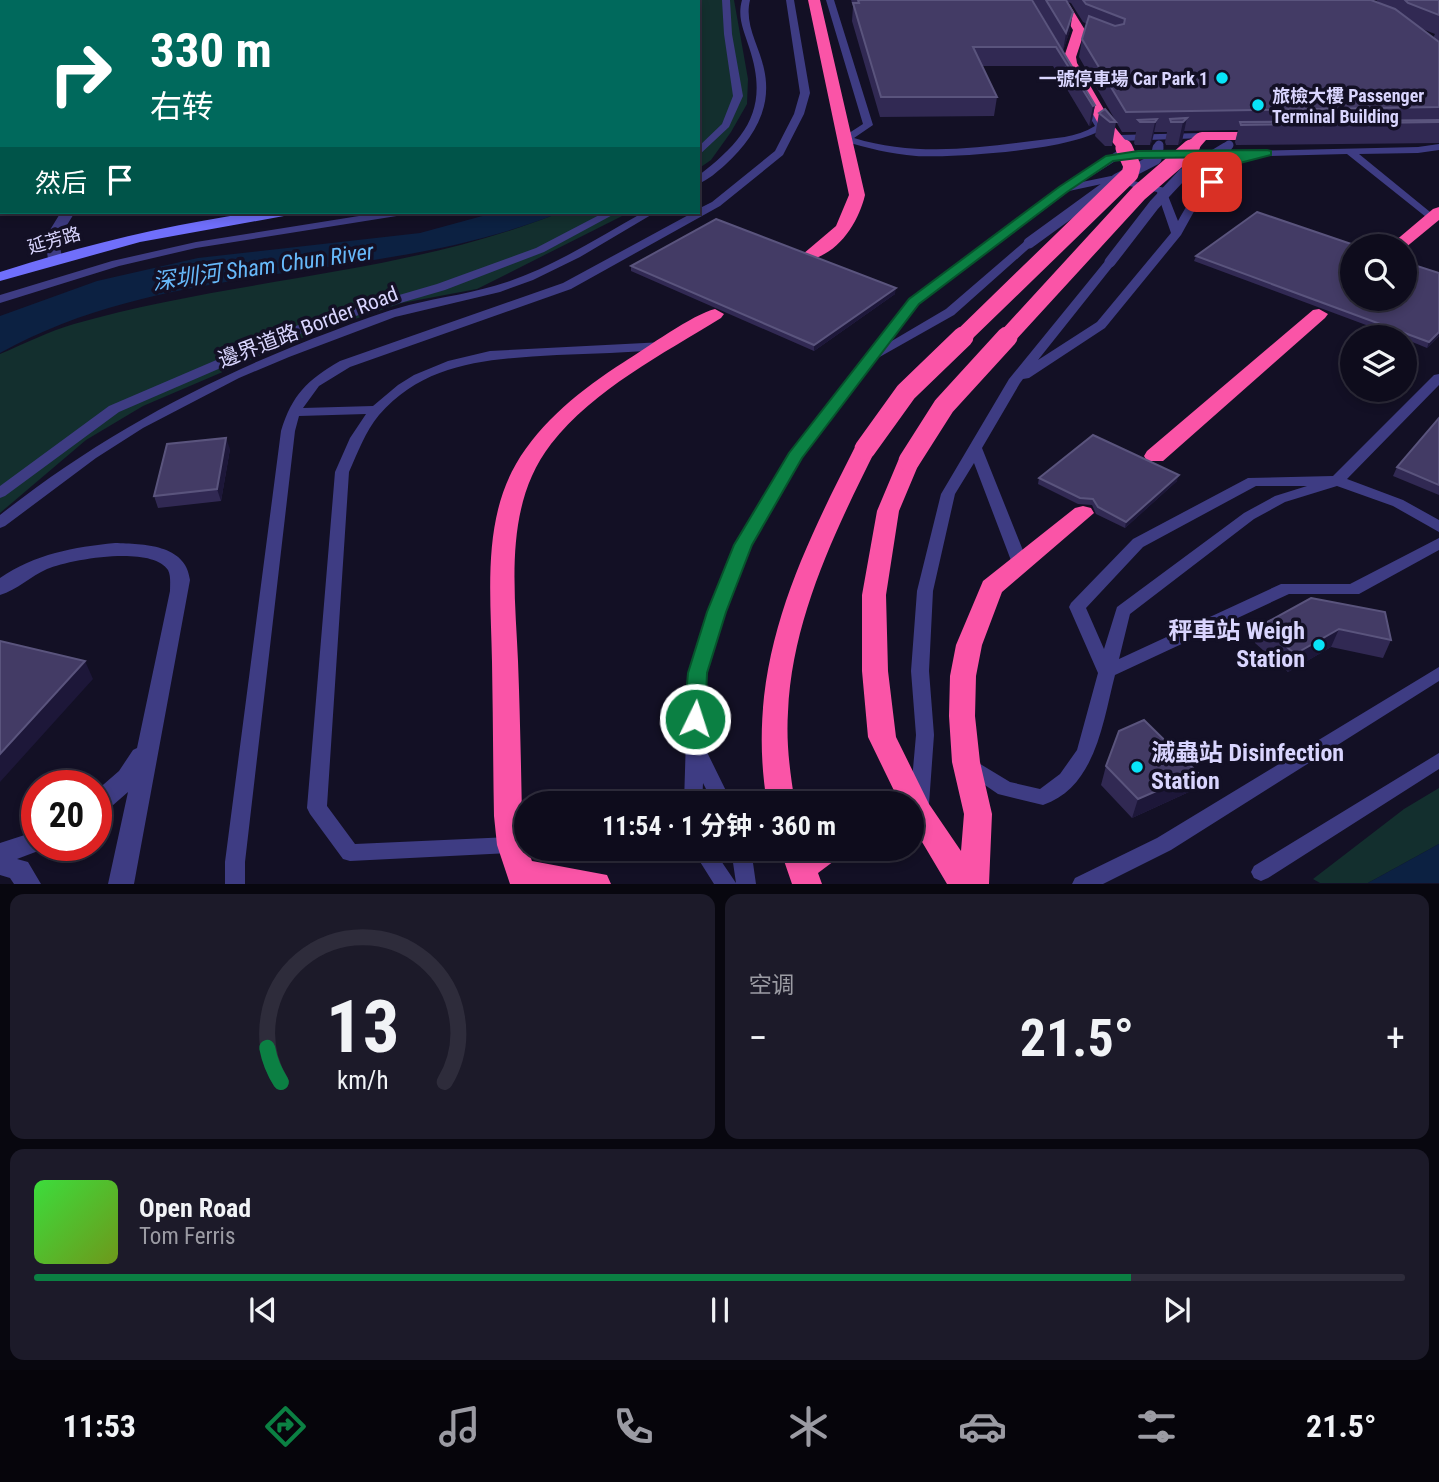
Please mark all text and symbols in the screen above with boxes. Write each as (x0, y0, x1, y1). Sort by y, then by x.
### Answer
text: 330 m (150, 22, 272, 79)
icon: right (35, 28, 126, 119)
place label: 一號停車場 Car Park 1 (1039, 68, 1208, 89)
marker: 一號停車場 Car Park 1 (1214, 70, 1230, 86)
place label: 旅檢大樓 Passenger Terminal Building (1272, 85, 1424, 127)
text: 右转 (150, 88, 214, 126)
marker: 旅檢大樓 Passenger Terminal Building (1250, 97, 1266, 113)
pin (1182, 152, 1242, 212)
icon: arrive (101, 161, 139, 199)
icon: arrive (1193, 163, 1231, 201)
text: 然后 (35, 168, 87, 198)
street label: 延芳路 (25, 222, 83, 258)
map controls (1340, 234, 1417, 402)
button: search (1340, 234, 1417, 311)
water label: 深圳河 Sham Chun River (151, 238, 377, 296)
street label: 邊界道路 Border Road (215, 282, 401, 372)
button: layers (1340, 325, 1417, 402)
place label: 秤車站 Weigh Station (1168, 617, 1305, 673)
marker: 秤車站 Weigh Station (1311, 637, 1327, 653)
position arrow (658, 682, 732, 756)
place label: 滅蟲站 Disinfection Station (1151, 739, 1344, 795)
marker: 滅蟲站 Disinfection Station (1129, 759, 1145, 775)
speed limit sign: 20 (21, 770, 112, 861)
text: 11:54 · 1 分钟 · 360 m (602, 811, 836, 841)
text: 空调 (749, 972, 795, 999)
text: 13 (325, 985, 399, 1071)
text: 21.5° (1020, 1008, 1134, 1069)
text: − (749, 1016, 768, 1060)
text: + (1386, 1016, 1405, 1060)
text: km/h (337, 1066, 388, 1095)
text: Open Road (139, 1193, 251, 1223)
text: Tom Ferris (139, 1223, 235, 1250)
icon: previous (244, 1291, 282, 1329)
icon: pause (701, 1291, 739, 1329)
icon: next (1158, 1291, 1196, 1329)
icon: directions (261, 1402, 310, 1451)
icon: music (435, 1402, 484, 1451)
icon: phone (609, 1402, 658, 1451)
icon: climate (784, 1402, 833, 1451)
icon: car (958, 1402, 1007, 1451)
icon: filters (1132, 1402, 1181, 1451)
text: 11:53 (63, 1407, 136, 1445)
text: 21.5° (1306, 1407, 1376, 1445)

